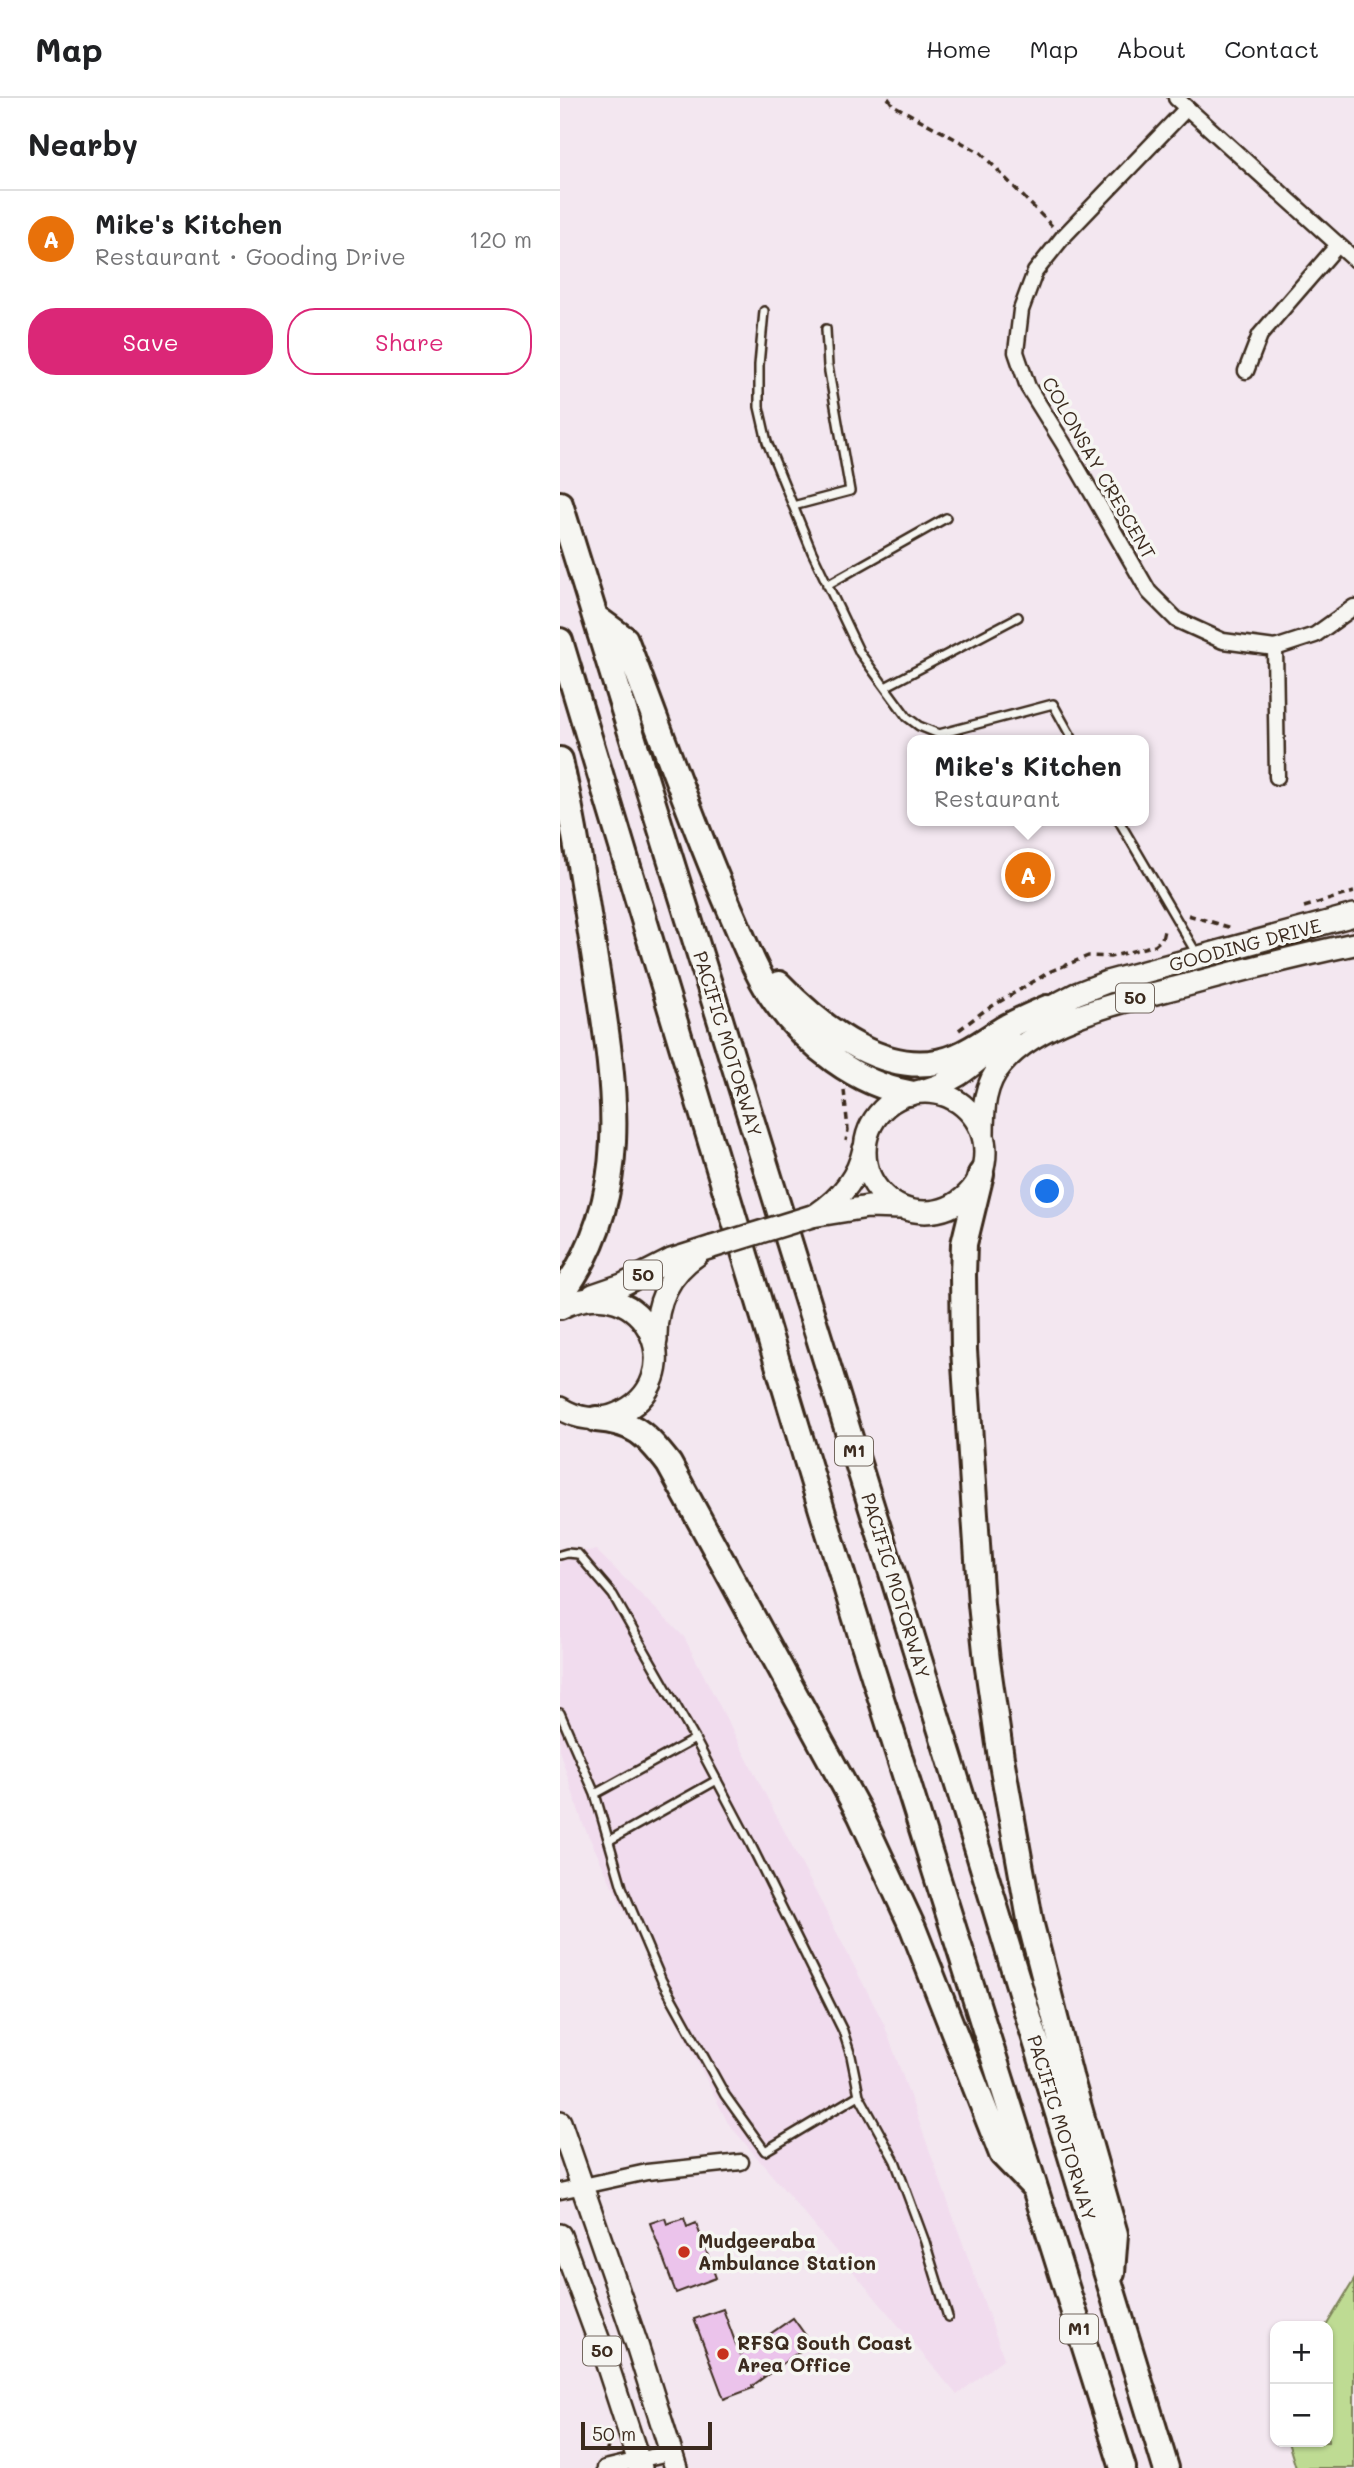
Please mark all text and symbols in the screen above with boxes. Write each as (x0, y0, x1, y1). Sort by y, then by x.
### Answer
text: Map (35, 27, 103, 70)
text: Home (926, 33, 991, 64)
text: Map (1029, 33, 1078, 64)
text: About (1116, 33, 1186, 64)
text: Contact (1224, 33, 1319, 64)
text: Nearby (28, 124, 138, 164)
text: Mike's Kitchen (95, 207, 282, 241)
text: A (43, 224, 59, 254)
text: 120 m (469, 224, 532, 254)
text: Restaurant · Gooding Drive (95, 241, 406, 271)
button: Save (28, 308, 273, 375)
button: Share (287, 308, 532, 375)
street label: COLONSAY CRESCENT (1037, 372, 1162, 563)
popup (907, 735, 1149, 826)
text: Mike's Kitchen (934, 749, 1122, 783)
text: Restaurant (934, 783, 1060, 813)
pin: A (1005, 849, 1051, 901)
street label: GOODING DRIVE (1166, 912, 1324, 977)
street label: PACIFIC MOTORWAY (688, 948, 769, 1140)
road number: 50 (1116, 984, 1154, 1013)
your location (1030, 1174, 1064, 1208)
road number: 50 (624, 1260, 662, 1290)
road number: M1 (835, 1436, 873, 1466)
street label: PACIFIC MOTORWAY (856, 1490, 937, 1682)
street label: PACIFIC MOTORWAY (1022, 2032, 1103, 2224)
place label: Mudgeeraba Ambulance Station (698, 2228, 876, 2275)
marker: Mudgeeraba Ambulance Station (676, 2244, 692, 2260)
road number: M1 (1060, 2314, 1098, 2344)
map controls (1270, 2321, 1333, 2447)
button: + (1270, 2321, 1333, 2384)
place label: RFSQ South Coast Area Office (737, 2330, 912, 2377)
road number: 50 (583, 2336, 621, 2365)
marker: RFSQ South Coast Area Office (715, 2346, 731, 2362)
button: − (1270, 2384, 1333, 2447)
scale bar (581, 2419, 712, 2451)
text: 50 m (592, 2421, 636, 2446)

